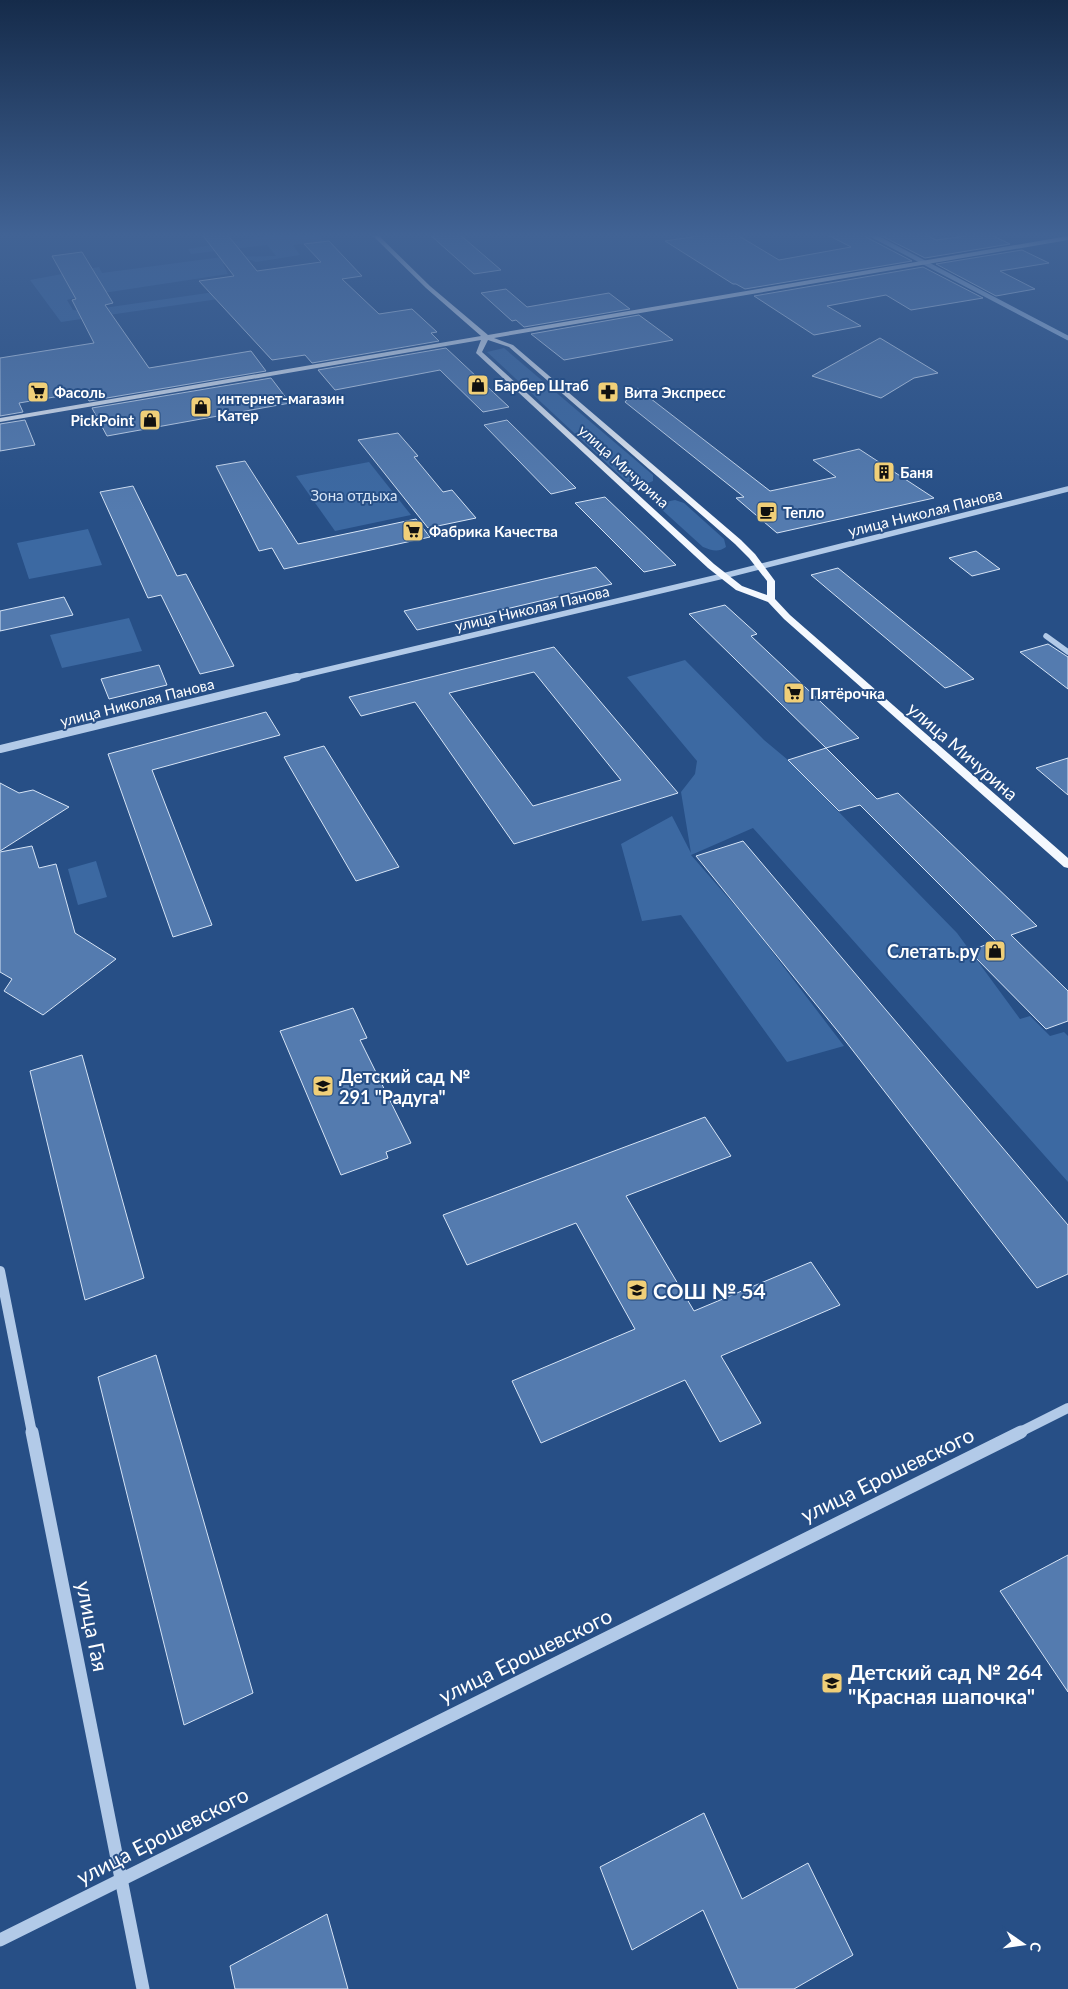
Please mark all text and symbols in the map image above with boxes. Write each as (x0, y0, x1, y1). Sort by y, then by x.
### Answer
shop icon: Барбер Штаб (466, 373, 490, 397)
place label: Барбер Штаб (494, 376, 589, 394)
supermarket icon: Фасоль (26, 380, 50, 404)
pharmacy icon: Вита Экспресс (596, 380, 620, 404)
place label: Фасоль (54, 383, 105, 401)
place label: Вита Экспресс (624, 383, 726, 401)
place label: интернет-магазин Катер (217, 389, 344, 424)
shop icon: интернет-магазин Катер (189, 395, 213, 419)
shop icon: PickPoint (138, 408, 162, 432)
place label: PickPoint (70, 411, 134, 429)
street label: улица Мичурина (575, 421, 673, 511)
building icon: Баня (872, 460, 896, 484)
place label: Баня (900, 463, 933, 481)
street label: улица Николая Панова (846, 484, 1004, 540)
park label: Зона отдыха (311, 486, 397, 504)
cafe icon: Тепло (755, 500, 779, 524)
place label: Тепло (783, 503, 825, 521)
supermarket icon: Фабрика Качества (401, 519, 425, 543)
place label: Фабрика Качества (429, 522, 558, 540)
street label: улица Николая Панова (453, 581, 611, 635)
street label: улица Николая Панова (58, 674, 216, 730)
supermarket icon: Пятёрочка (782, 681, 806, 705)
place label: Пятёрочка (810, 684, 885, 702)
street label: улица Мичурина (903, 697, 1023, 805)
shop icon: Слетать.ру (983, 939, 1007, 963)
place label: Слетать.ру (887, 940, 980, 962)
place label: Детский сад № 291 "Радуга" (339, 1065, 470, 1108)
school or university icon: Детский сад № 291 "Радуга" (311, 1074, 335, 1098)
school or university icon: СОШ № 54 (625, 1278, 649, 1302)
place label: СОШ № 54 (653, 1278, 766, 1303)
street label: улица Ерошевского (796, 1421, 978, 1527)
street label: улица Гая (72, 1579, 114, 1673)
street label: улица Ерошевского (434, 1602, 616, 1708)
place label: Детский сад № 264 "Красная шапочка" (848, 1659, 1043, 1708)
school or university icon: Детский сад № 264 "Красная шапочка" (820, 1671, 844, 1695)
street label: улица Ерошевского (72, 1781, 252, 1889)
north arrow (998, 1919, 1048, 1969)
text: С (1027, 1941, 1045, 1954)

